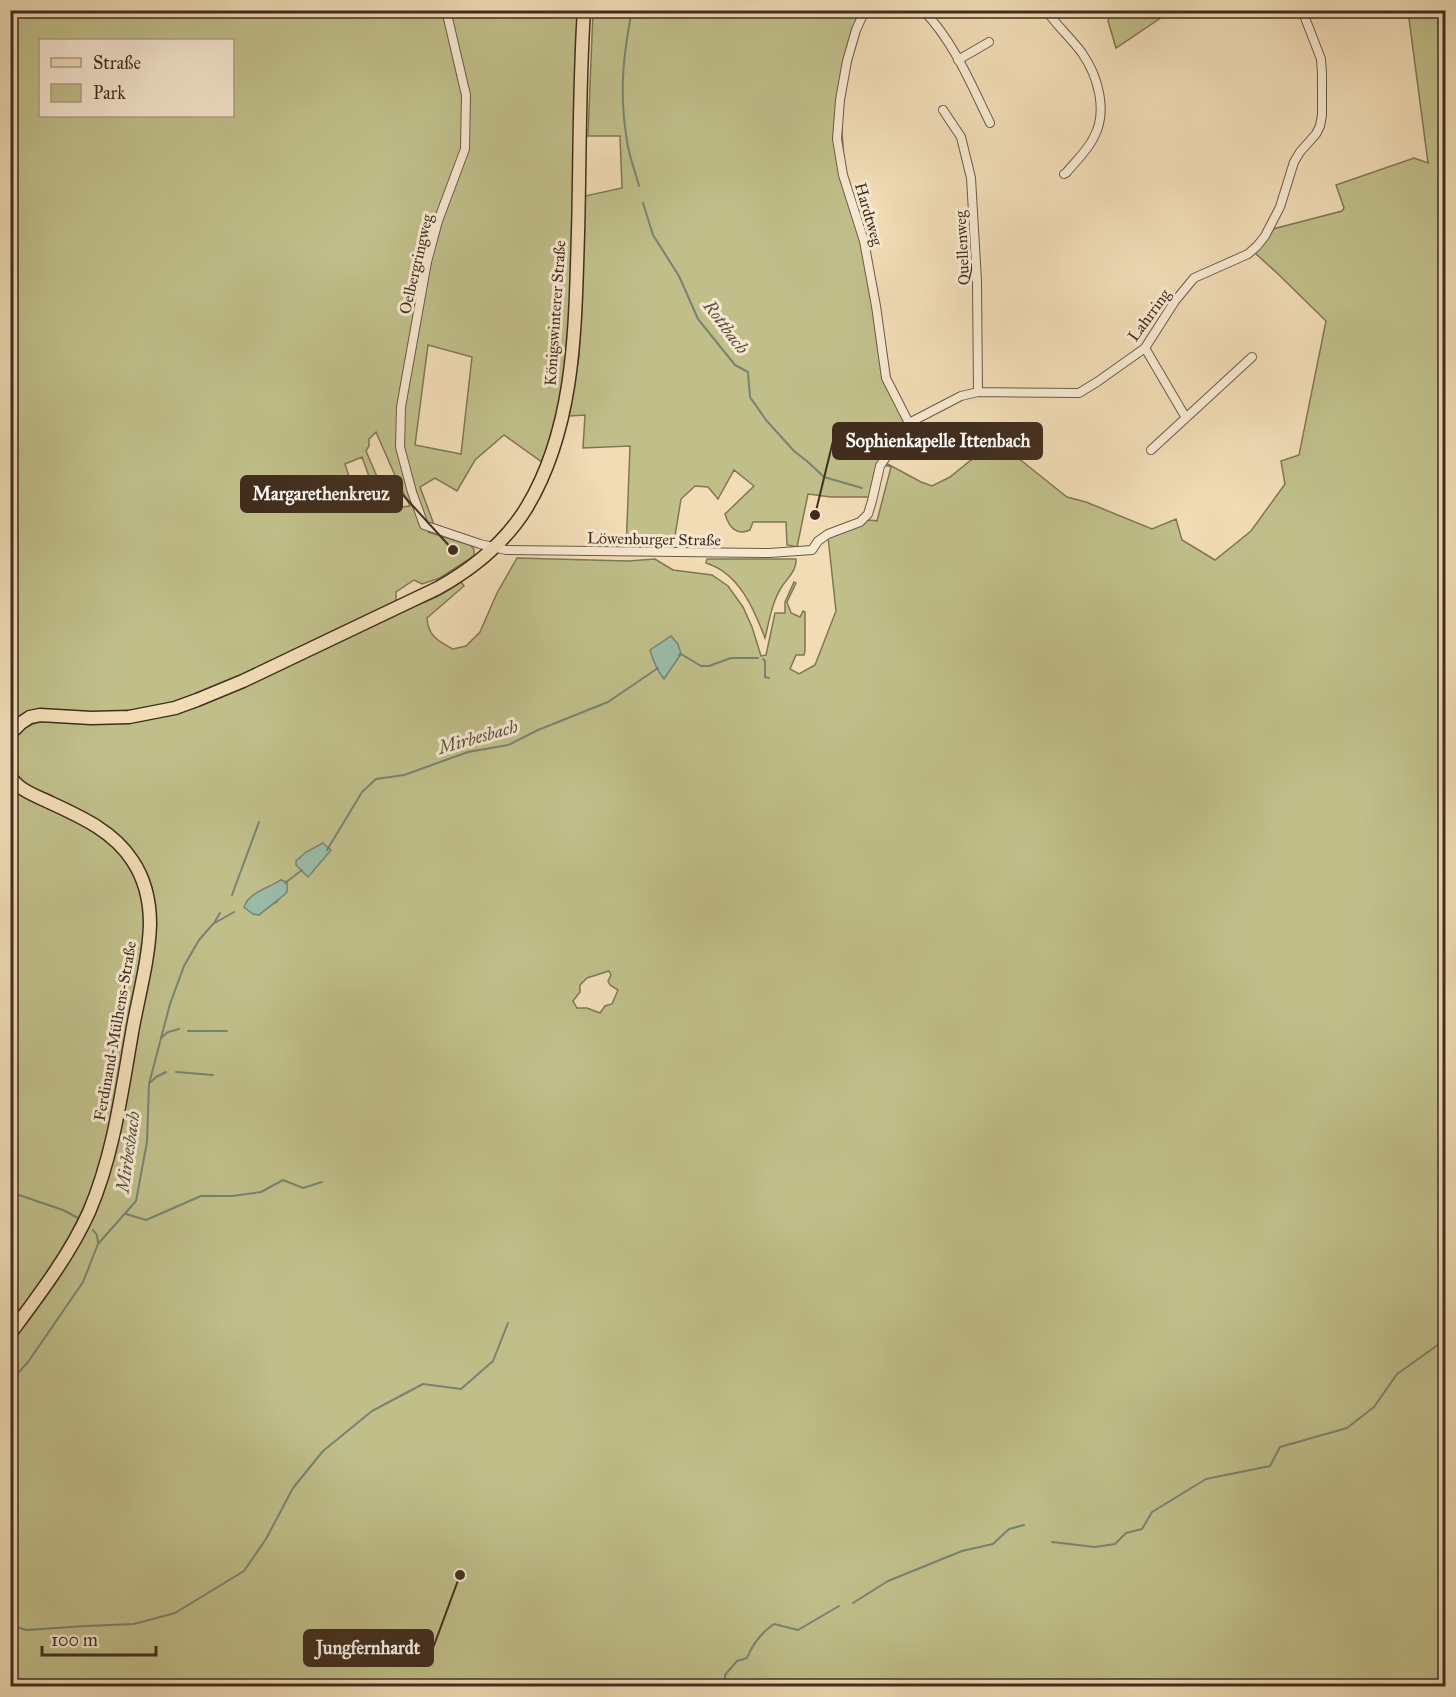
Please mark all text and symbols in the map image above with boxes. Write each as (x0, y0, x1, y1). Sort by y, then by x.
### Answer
legend (39, 39, 234, 117)
text: Straße (93, 52, 141, 74)
text: Park (93, 82, 126, 104)
street label: Hardtweg (850, 180, 887, 248)
street label: Quellenweg (951, 210, 974, 286)
street label: Oelbergringweg (395, 212, 438, 316)
street label: Königswinterer Straße (540, 239, 571, 387)
street label: Lahrring (1124, 285, 1175, 345)
water label: Rottbach (698, 295, 754, 358)
callout: Sophienkapelle Ittenbach (833, 423, 1042, 459)
text: Sophienkapelle Ittenbach (845, 430, 1032, 453)
callout: Margarethenkreuz (241, 476, 402, 512)
text: Margarethenkreuz (253, 483, 390, 506)
street label: Löwenburger Straße (587, 528, 721, 551)
water label: Mirbesbach (434, 715, 521, 759)
street label: Ferdinand-Mülhens-Straße (90, 939, 140, 1122)
water label: Mirbesbach (111, 1110, 145, 1196)
scale bar (42, 1619, 156, 1657)
text: 100 m (51, 1629, 98, 1651)
callout: Jungfernhardt (304, 1630, 433, 1666)
text: Jungfernhardt (314, 1637, 421, 1660)

